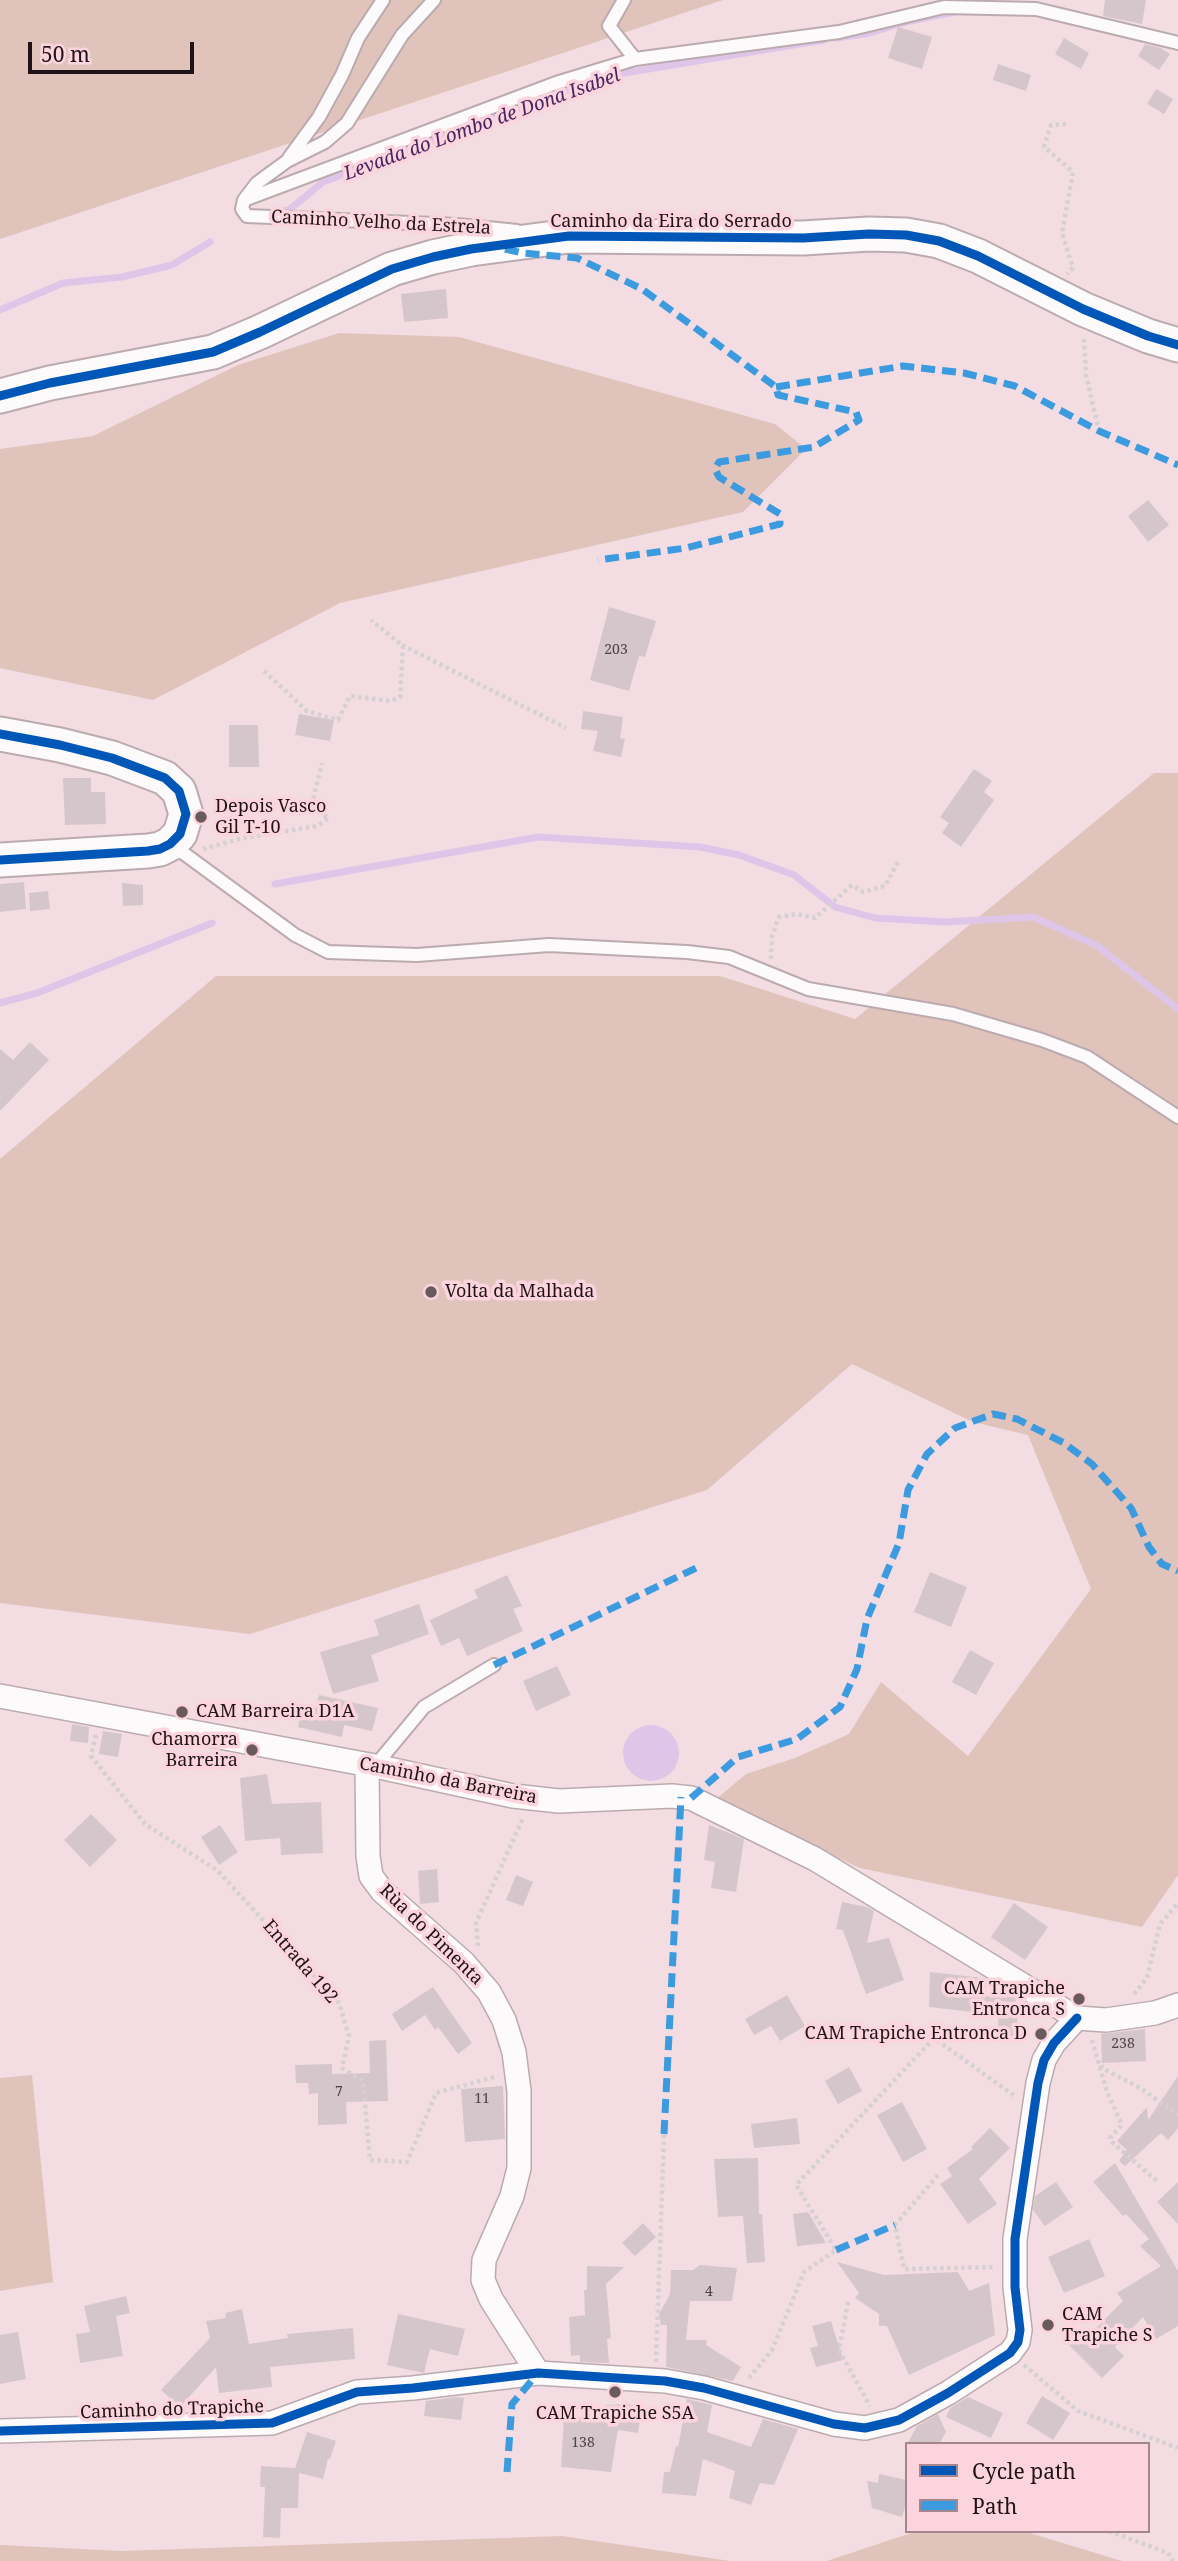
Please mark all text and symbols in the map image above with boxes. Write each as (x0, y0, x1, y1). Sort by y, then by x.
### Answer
scale bar (32, 28, 198, 72)
text: 50 m (41, 40, 90, 68)
water label: Levada do Lombo de Dona Isabel (341, 64, 623, 186)
street label: Caminho Velho da Estrela (270, 206, 492, 240)
street label: Caminho da Eira do Serrado (550, 211, 792, 233)
house number: 203 (604, 642, 628, 658)
place label: Depois Vasco Gil T-10 (215, 796, 326, 838)
marker: Depois Vasco Gil T-10 (193, 809, 209, 825)
place label: Volta da Malhada (445, 1281, 594, 1303)
marker: Volta da Malhada (423, 1284, 439, 1300)
place label: CAM Barreira D1A (196, 1701, 354, 1723)
marker: CAM Barreira D1A (174, 1704, 190, 1720)
place label: Chamorra Barreira (151, 1729, 238, 1772)
marker: Chamorra Barreira (244, 1742, 260, 1758)
street label: Caminho da Barreira (357, 1753, 539, 1809)
street label: Rùa do Pimenta (375, 1880, 487, 1990)
street label: Entrada 192 (258, 1916, 342, 2008)
place label: CAM Trapiche Entronca S (944, 1978, 1065, 2021)
marker: CAM Trapiche Entronca S (1071, 1991, 1087, 2007)
place label: CAM Trapiche Entronca D (805, 2023, 1027, 2045)
marker: CAM Trapiche Entronca D (1033, 2026, 1049, 2042)
house number: 238 (1111, 2036, 1135, 2052)
house number: 7 (335, 2084, 343, 2100)
house number: 11 (474, 2091, 490, 2107)
house number: 4 (705, 2284, 713, 2300)
place label: CAM Trapiche S (1062, 2304, 1152, 2346)
marker: CAM Trapiche S (1040, 2317, 1056, 2333)
marker: CAM Trapiche S5A (607, 2384, 623, 2400)
street label: Caminho do Trapiche (80, 2396, 264, 2424)
place label: CAM Trapiche S5A (536, 2403, 694, 2425)
house number: 138 (571, 2435, 595, 2451)
legend (905, 2442, 1150, 2533)
text: Cycle path (972, 2457, 1076, 2485)
text: Path (972, 2492, 1017, 2520)

